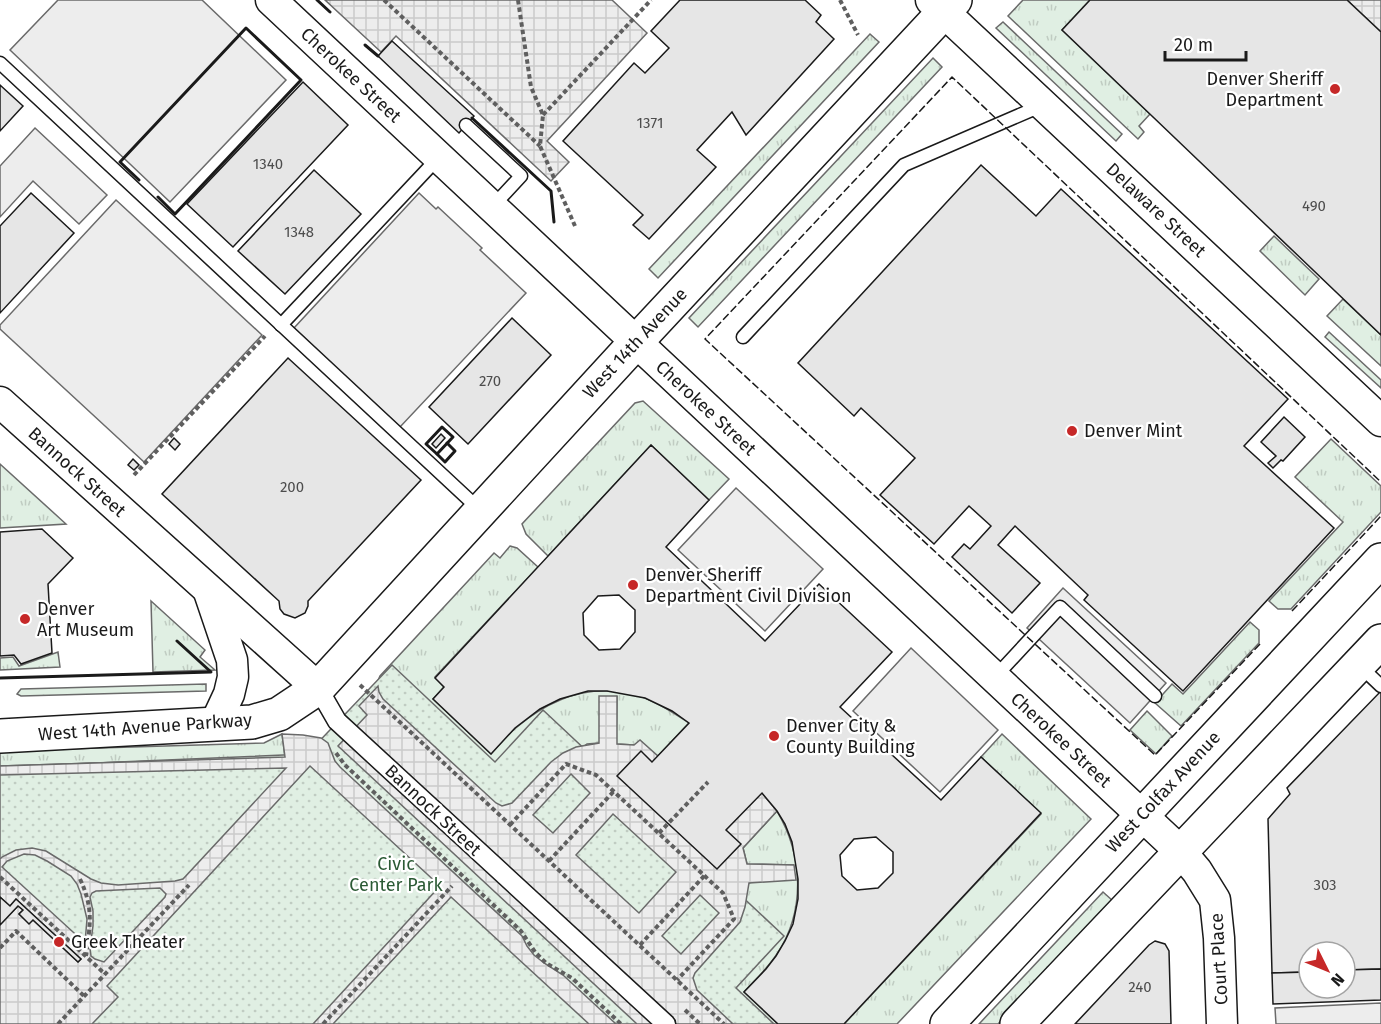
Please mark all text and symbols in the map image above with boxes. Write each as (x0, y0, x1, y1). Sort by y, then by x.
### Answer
street label: Cherokee Street (296, 23, 406, 128)
scale bar (1165, 24, 1246, 62)
text: 20 m (1174, 34, 1213, 56)
place label: Denver Sheriff Department (1207, 68, 1325, 111)
marker: Denver Sheriff Department (1328, 82, 1342, 96)
house number: 1371 (637, 114, 663, 132)
house number: 1340 (253, 155, 283, 173)
street label: Delaware Street (1101, 158, 1211, 262)
house number: 490 (1302, 197, 1326, 215)
house number: 1348 (284, 223, 314, 241)
street label: West 14th Avenue (578, 283, 692, 403)
street label: Cherokee Street (651, 356, 761, 461)
house number: 270 (479, 372, 501, 390)
place label: Denver Mint (1084, 420, 1183, 442)
street label: Bannock Street (24, 422, 131, 522)
marker: Denver Mint (1065, 424, 1079, 438)
house number: 200 (280, 478, 304, 496)
place label: Denver Sheriff Department Civil Division (645, 564, 851, 607)
marker: Denver Sheriff Department Civil Division (626, 578, 640, 592)
place label: Denver Art Museum (37, 598, 134, 641)
marker: Denver Art Museum (18, 612, 32, 626)
street label: Cherokee Street (1006, 688, 1116, 793)
street label: West 14th Avenue Parkway (37, 709, 253, 745)
place label: Denver City & County Building (786, 715, 915, 758)
street label: West Colfax Avenue (1101, 727, 1225, 857)
marker: Denver City & County Building (767, 729, 781, 743)
street label: Bannock Street (380, 760, 486, 861)
park label: Civic Center Park (349, 853, 443, 896)
house number: 303 (1313, 876, 1337, 894)
street label: Court Place (1206, 912, 1232, 1006)
place label: Greek Theater (71, 931, 185, 953)
marker: Greek Theater (52, 935, 66, 949)
north arrow (1297, 940, 1357, 1000)
text: N (1327, 970, 1348, 990)
house number: 240 (1128, 978, 1152, 996)

